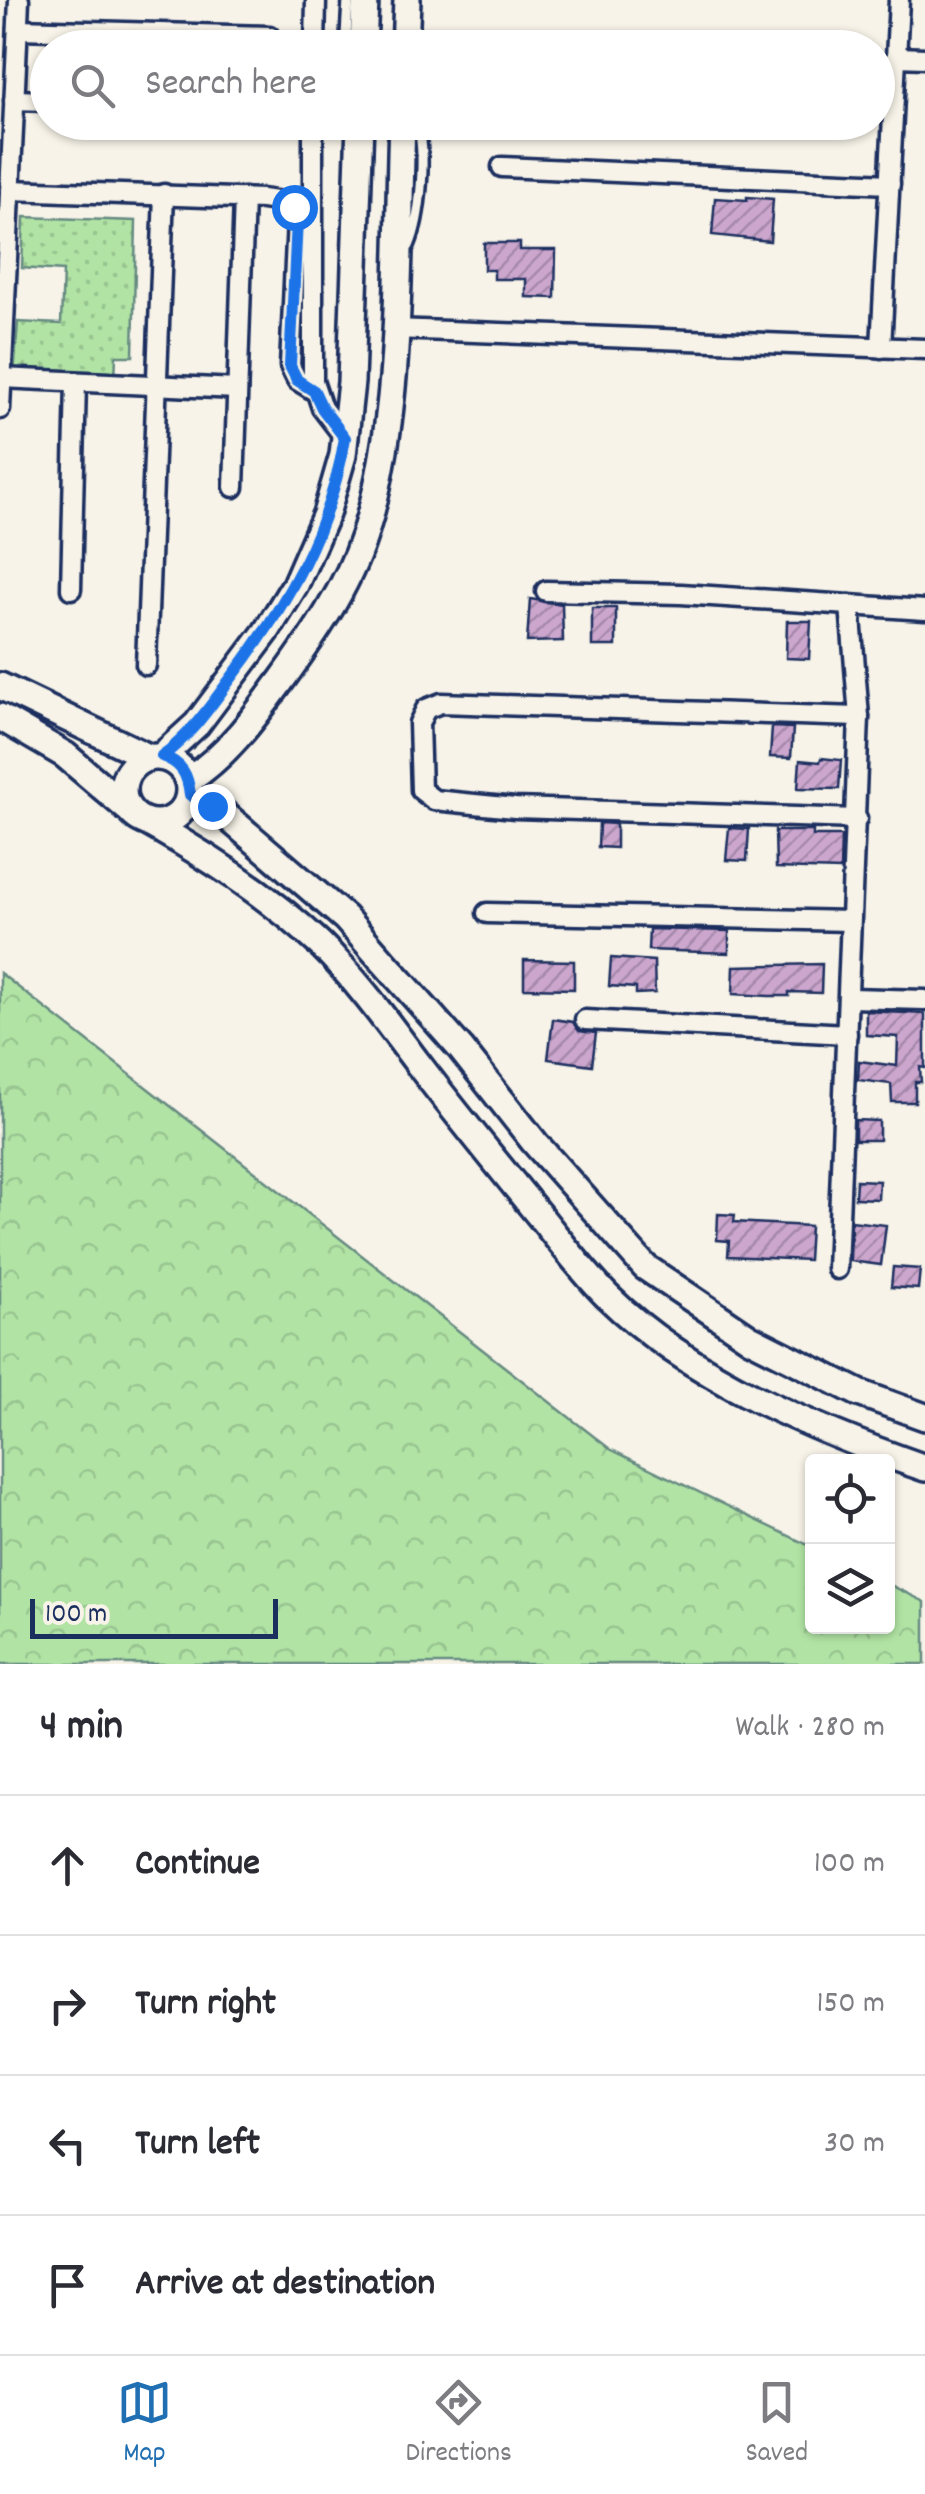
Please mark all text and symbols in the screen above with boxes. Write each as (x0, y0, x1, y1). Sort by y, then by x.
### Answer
search box (30, 30, 895, 140)
icon: search (65, 58, 120, 113)
text: Search here (145, 58, 317, 113)
route start (272, 185, 318, 231)
route end (190, 784, 236, 830)
map controls (805, 1454, 895, 1634)
button: locate (805, 1454, 895, 1544)
button: layers (805, 1544, 895, 1634)
scale bar (30, 1594, 278, 1638)
text: 100 m (45, 1596, 107, 1636)
text: 4 min (40, 1699, 123, 1759)
text: Walk · 280 m (735, 1706, 885, 1752)
icon: ahead (40, 1838, 95, 1893)
text: Continue (135, 1838, 260, 1893)
text: 100 m (814, 1842, 885, 1888)
icon: right (40, 1978, 95, 2033)
text: Turn right (135, 1978, 276, 2033)
text: 150 m (816, 1982, 885, 2028)
icon: left (40, 2118, 95, 2173)
text: Turn left (135, 2118, 260, 2173)
text: 30 m (824, 2122, 885, 2168)
icon: arrive (40, 2258, 95, 2313)
text: Arrive at destination (135, 2258, 435, 2313)
tab: Map (117, 2375, 172, 2475)
tab: Directions (406, 2375, 512, 2475)
tab: Saved (746, 2375, 808, 2475)

